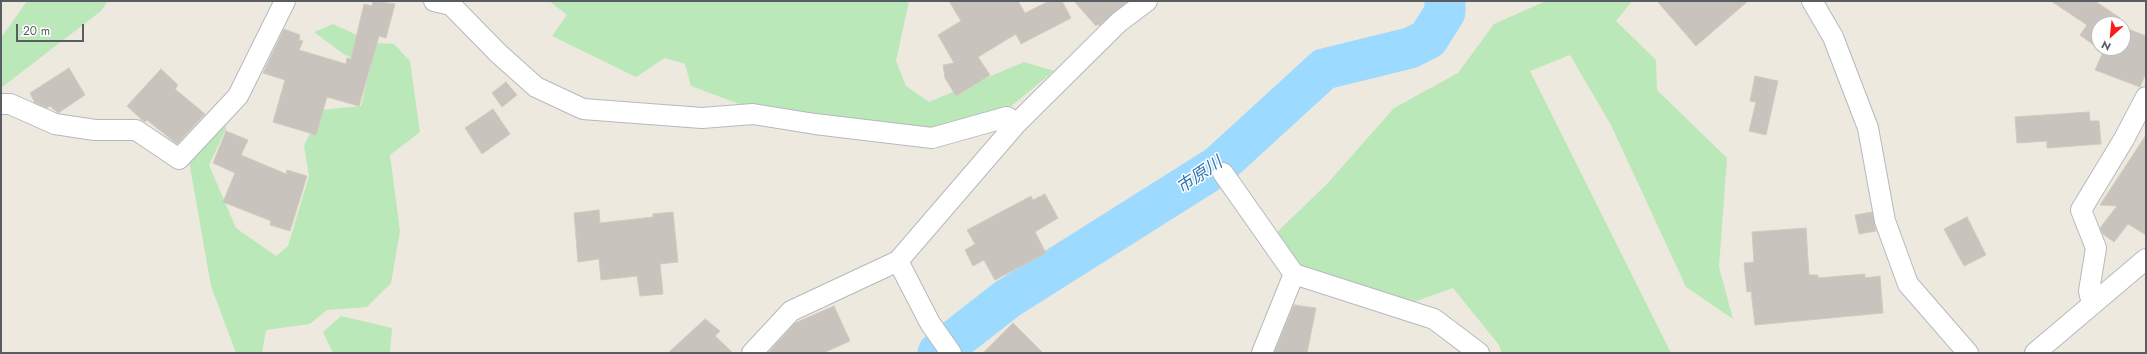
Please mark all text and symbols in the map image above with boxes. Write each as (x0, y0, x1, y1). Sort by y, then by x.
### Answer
scale bar (18, 16, 86, 42)
north arrow (2091, 16, 2131, 56)
text: 20 m (23, 22, 50, 40)
text: N (2098, 37, 2114, 55)
water label: 市原川 (1173, 153, 1227, 199)

